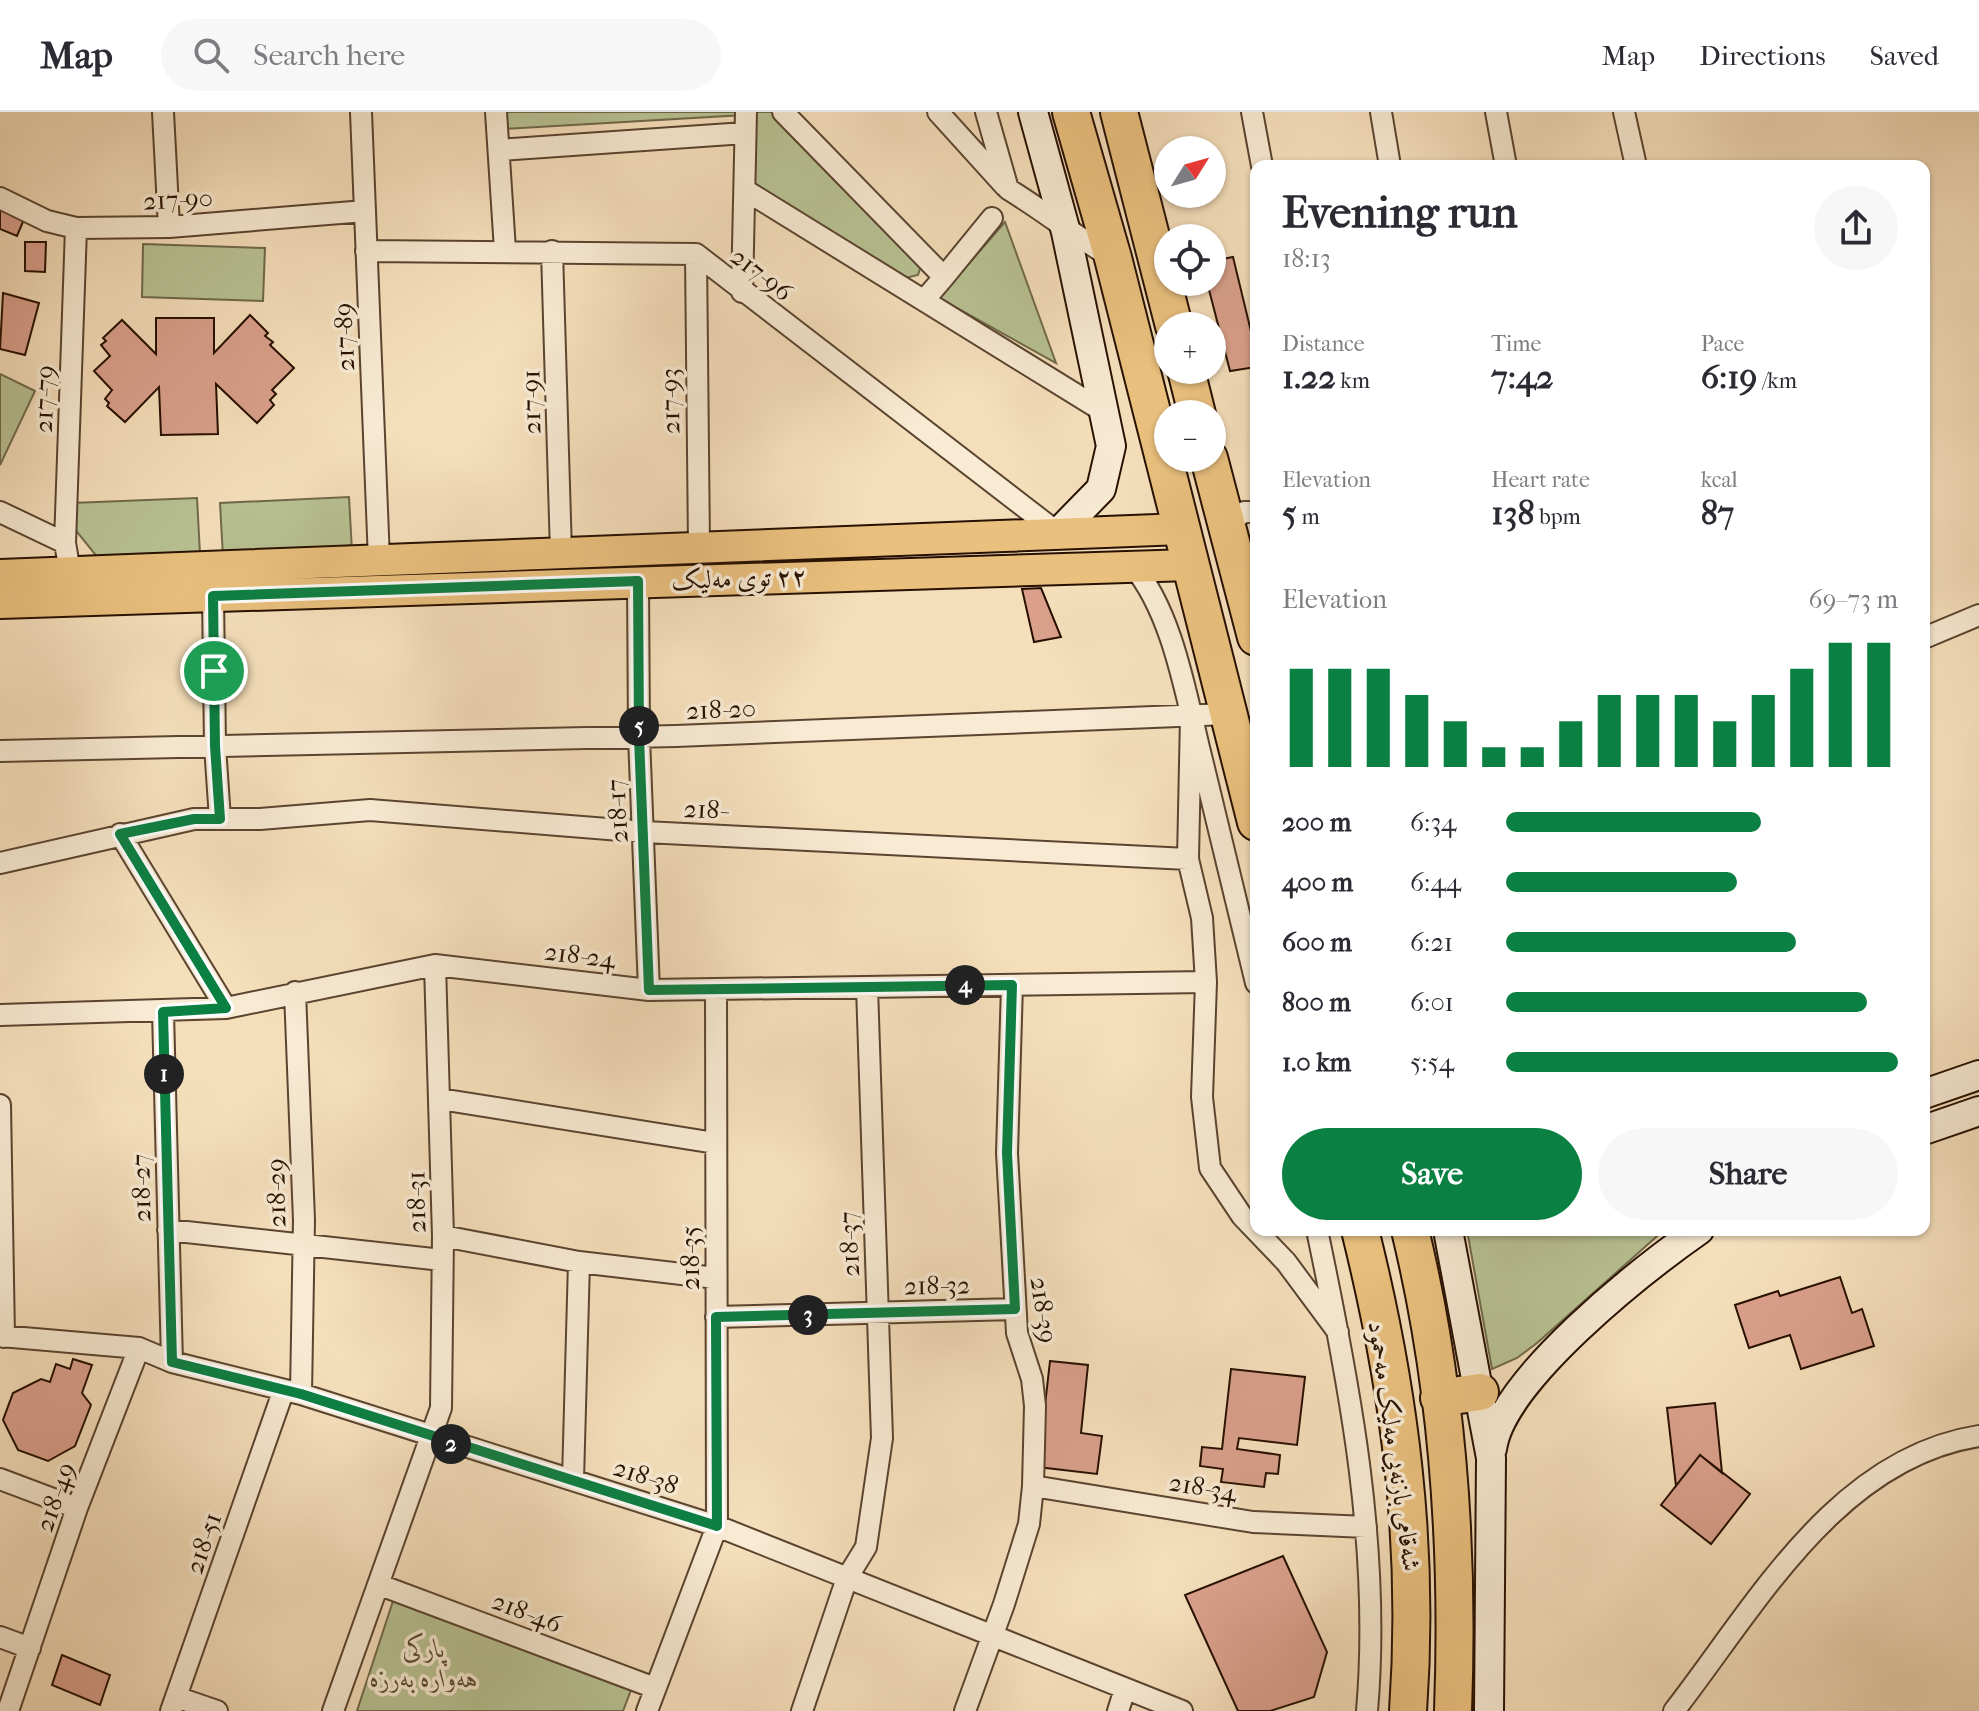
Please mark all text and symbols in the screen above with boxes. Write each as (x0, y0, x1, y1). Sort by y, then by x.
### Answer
search box (161, 19, 721, 91)
text: Map (40, 33, 113, 78)
icon: search (189, 33, 233, 77)
text: Search here (253, 38, 405, 73)
text: Map (1602, 39, 1655, 72)
text: Directions (1699, 39, 1826, 72)
text: Saved (1870, 39, 1939, 72)
north arrow (1154, 136, 1226, 208)
map controls (1154, 136, 1226, 472)
street label: 217-90 (142, 182, 214, 217)
button: share (1814, 186, 1898, 270)
text: Evening run (1282, 187, 1517, 238)
button: locate (1154, 224, 1226, 296)
street label: 217-96 (725, 241, 799, 309)
text: 18:13 (1282, 243, 1331, 274)
street label: 217-89 (328, 302, 361, 372)
button: + (1154, 312, 1226, 384)
text: Distance (1282, 331, 1365, 357)
text: Time (1491, 331, 1541, 357)
text: Pace (1701, 331, 1744, 357)
text: 1.22 (1282, 357, 1336, 397)
text: 7:42 (1491, 357, 1554, 397)
text: 6:19 (1701, 357, 1757, 397)
street label: 217-79 (28, 364, 61, 434)
street label: 217-93 (654, 368, 687, 434)
text: km (1336, 368, 1370, 394)
text: /km (1757, 368, 1797, 394)
street label: 217-91 (515, 369, 548, 435)
button: − (1154, 400, 1226, 472)
text: Elevation (1282, 467, 1371, 493)
text: Heart rate (1491, 467, 1590, 493)
text: kcal (1701, 467, 1738, 493)
text: 5 (1282, 493, 1297, 533)
text: 138 (1491, 493, 1535, 533)
text: 87 (1701, 493, 1734, 533)
text: m (1297, 504, 1320, 530)
text: bpm (1535, 504, 1581, 530)
street label: ٢٢ توی مەلیک (671, 561, 807, 597)
text: Elevation (1282, 584, 1387, 615)
text: 69–73 m (1809, 584, 1898, 615)
pin (180, 637, 248, 705)
icon: arrive (192, 649, 236, 693)
street label: 218-20 (685, 693, 757, 726)
pin: 5 (619, 706, 659, 746)
text: 5 (634, 713, 644, 739)
street label: 218-17 (600, 778, 635, 844)
street label: 218- (683, 793, 730, 826)
text: 200 m (1282, 807, 1351, 838)
text: 6:34 (1410, 807, 1456, 838)
text: 400 m (1282, 867, 1353, 898)
text: 6:44 (1410, 867, 1461, 898)
text: 600 m (1282, 927, 1352, 958)
text: 6:21 (1410, 927, 1453, 958)
street label: 218-24 (543, 936, 618, 975)
pin: 4 (945, 965, 985, 1005)
text: 4 (959, 972, 972, 998)
text: 800 m (1282, 987, 1351, 1018)
text: 6:01 (1410, 987, 1454, 1018)
text: 1.0 km (1282, 1047, 1351, 1078)
text: 5:54 (1410, 1047, 1454, 1078)
pin: 1 (144, 1054, 184, 1094)
text: 1 (160, 1061, 168, 1087)
button: Save (1282, 1128, 1582, 1220)
button: Share (1598, 1128, 1898, 1220)
street label: 218-27 (125, 1154, 158, 1222)
street label: 218-29 (260, 1158, 293, 1228)
street label: 218-31 (400, 1171, 433, 1233)
street label: 218-37 (833, 1211, 866, 1277)
street label: 218-35 (675, 1226, 706, 1290)
street label: 218-32 (903, 1269, 971, 1302)
street label: 218-39 (1024, 1275, 1064, 1345)
pin: 3 (788, 1295, 828, 1335)
text: 3 (803, 1302, 813, 1328)
street label: شەقامی بازنەیی مەلیک مەحمود (1361, 1319, 1427, 1573)
pin: 2 (431, 1424, 471, 1464)
text: 2 (445, 1431, 457, 1457)
street label: 218-38 (610, 1452, 682, 1501)
street label: 218-49 (29, 1458, 82, 1536)
street label: 218-34 (1167, 1466, 1240, 1509)
street label: 218-51 (179, 1508, 228, 1578)
street label: 218-46 (488, 1585, 567, 1640)
park label: پارکی هەوارە بەرزە (370, 1632, 478, 1694)

